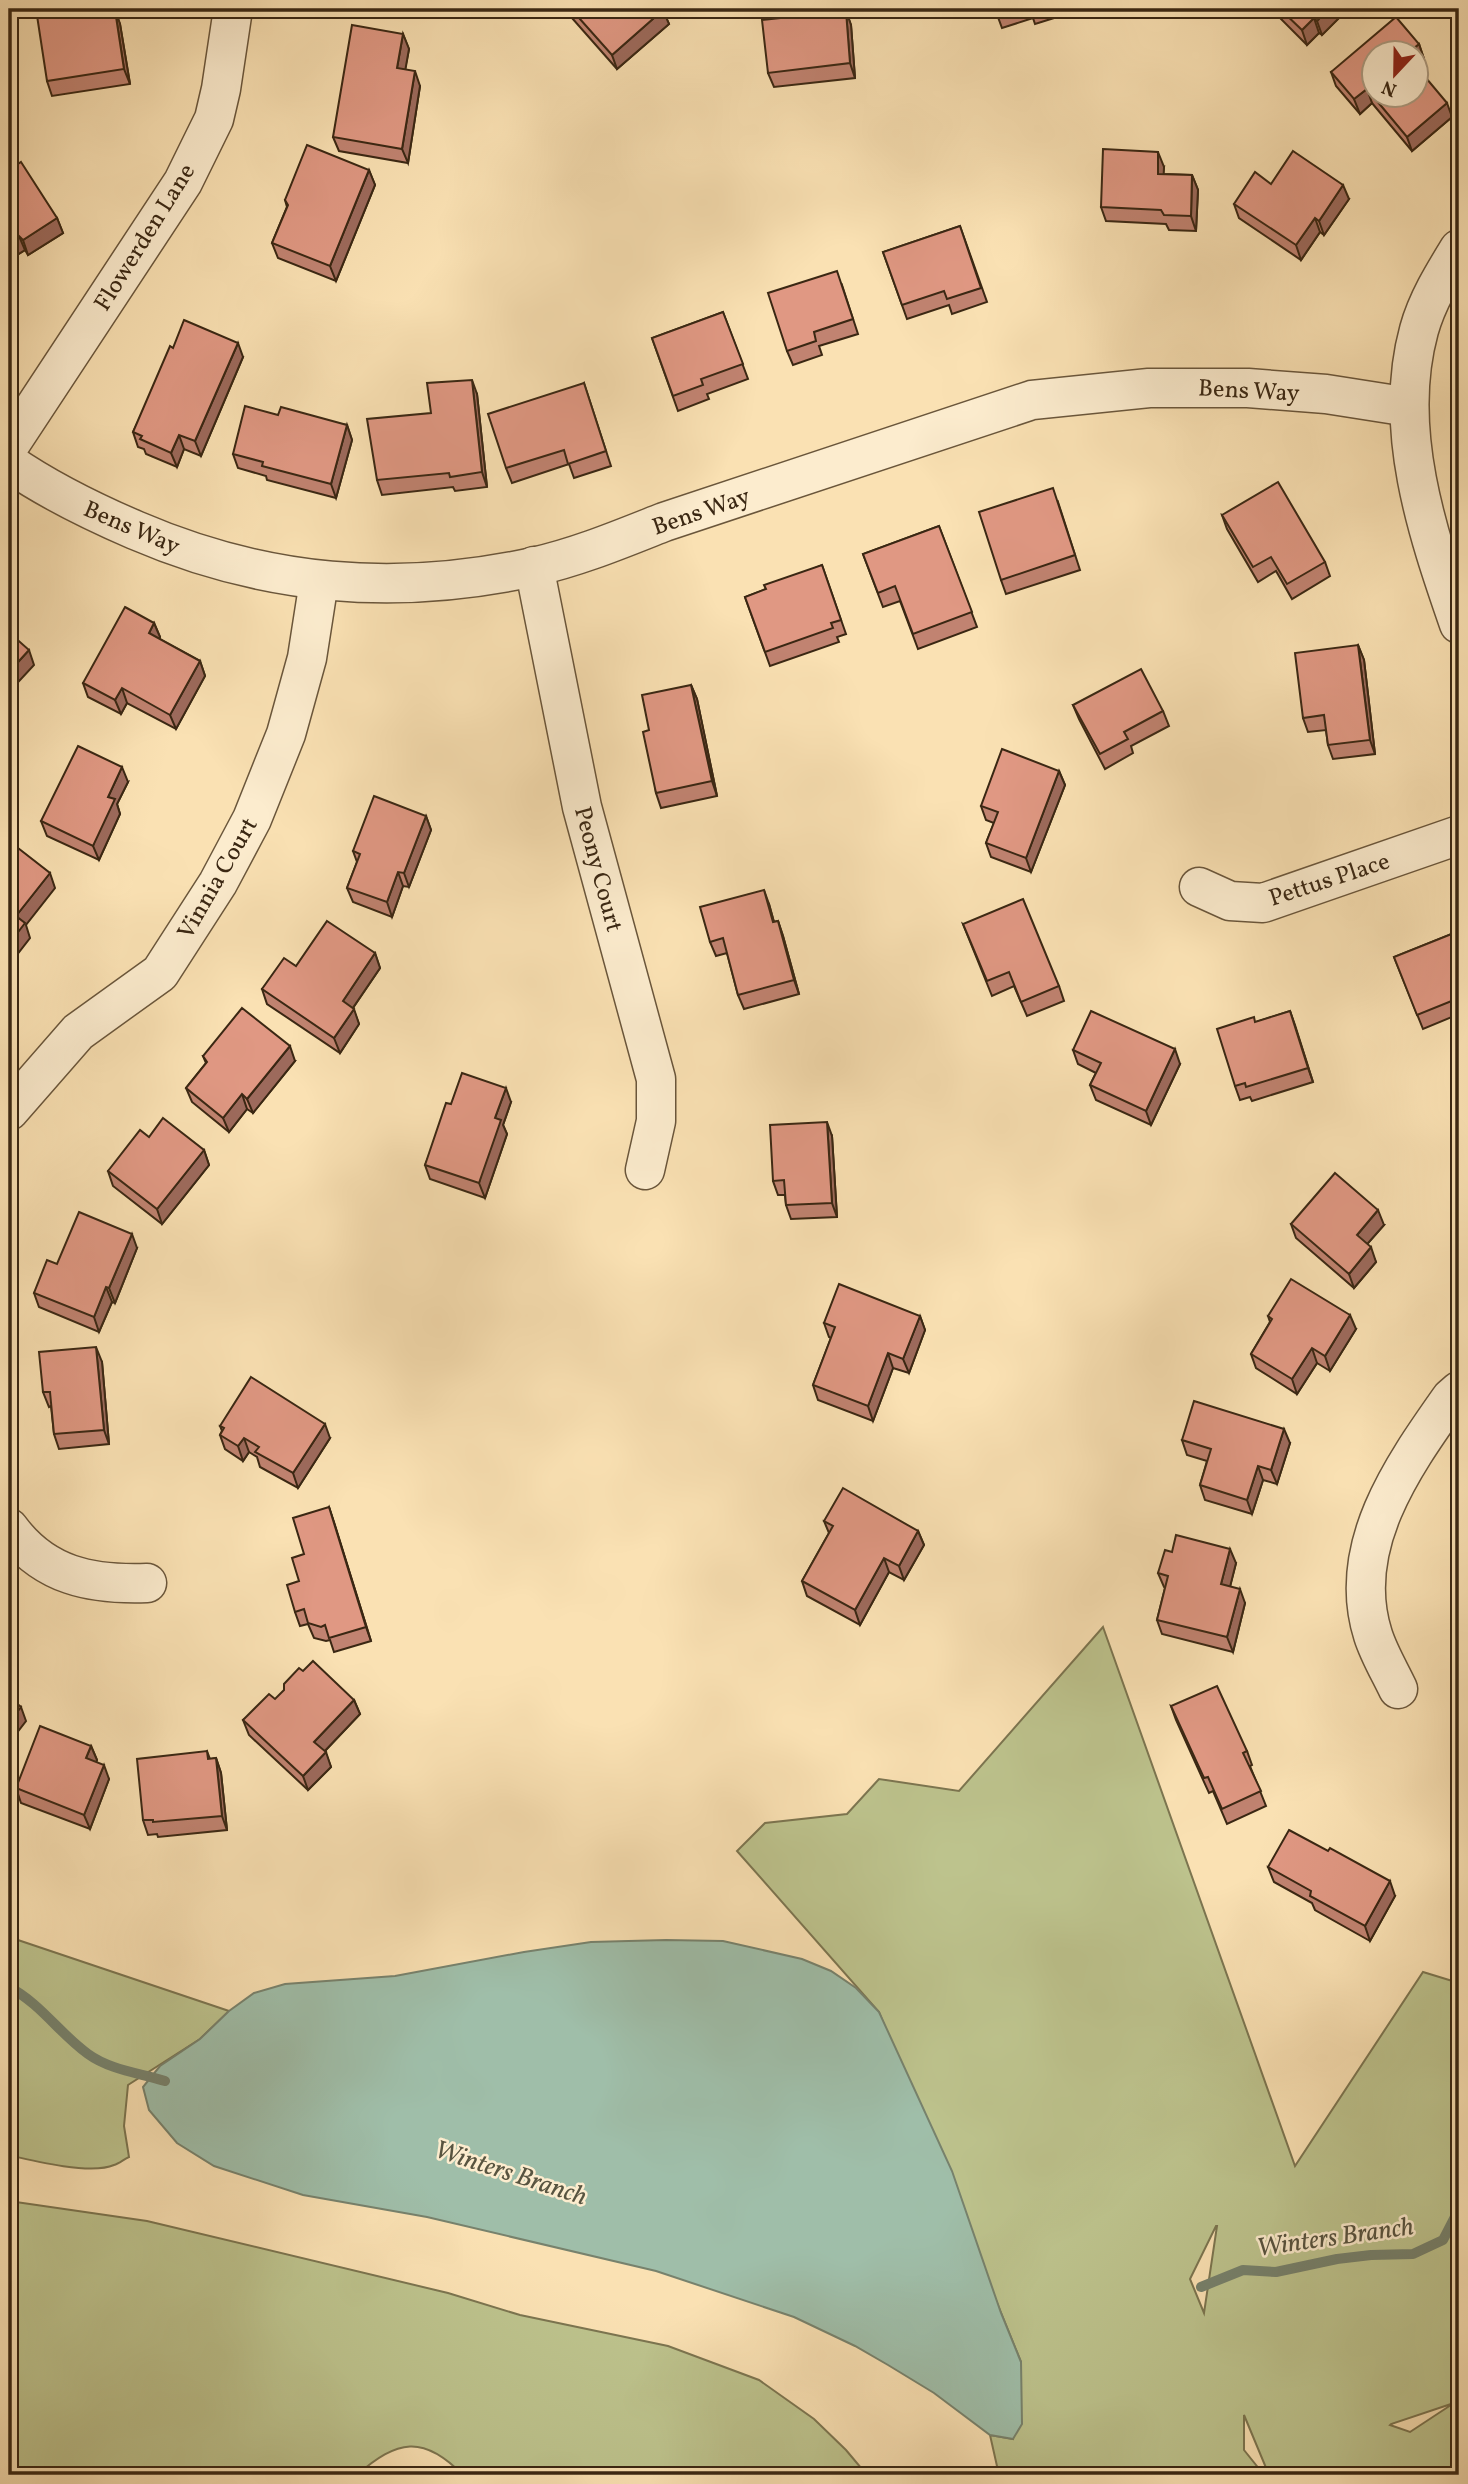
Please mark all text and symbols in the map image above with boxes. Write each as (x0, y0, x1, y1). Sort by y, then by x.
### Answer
north arrow (1360, 38, 1430, 108)
text: N (1378, 73, 1401, 103)
street label: Flowerden Lane (87, 158, 205, 318)
street label: Bens Way (1197, 372, 1301, 412)
street label: Bens Way (648, 480, 755, 546)
street label: Bens Way (78, 493, 185, 564)
street label: Peony Court (564, 803, 630, 936)
street label: Vinnia Court (170, 812, 267, 946)
street label: Pettus Place (1265, 845, 1394, 916)
water label: Winters Branch (430, 2132, 591, 2215)
water label: Winters Branch (1254, 2209, 1416, 2267)

